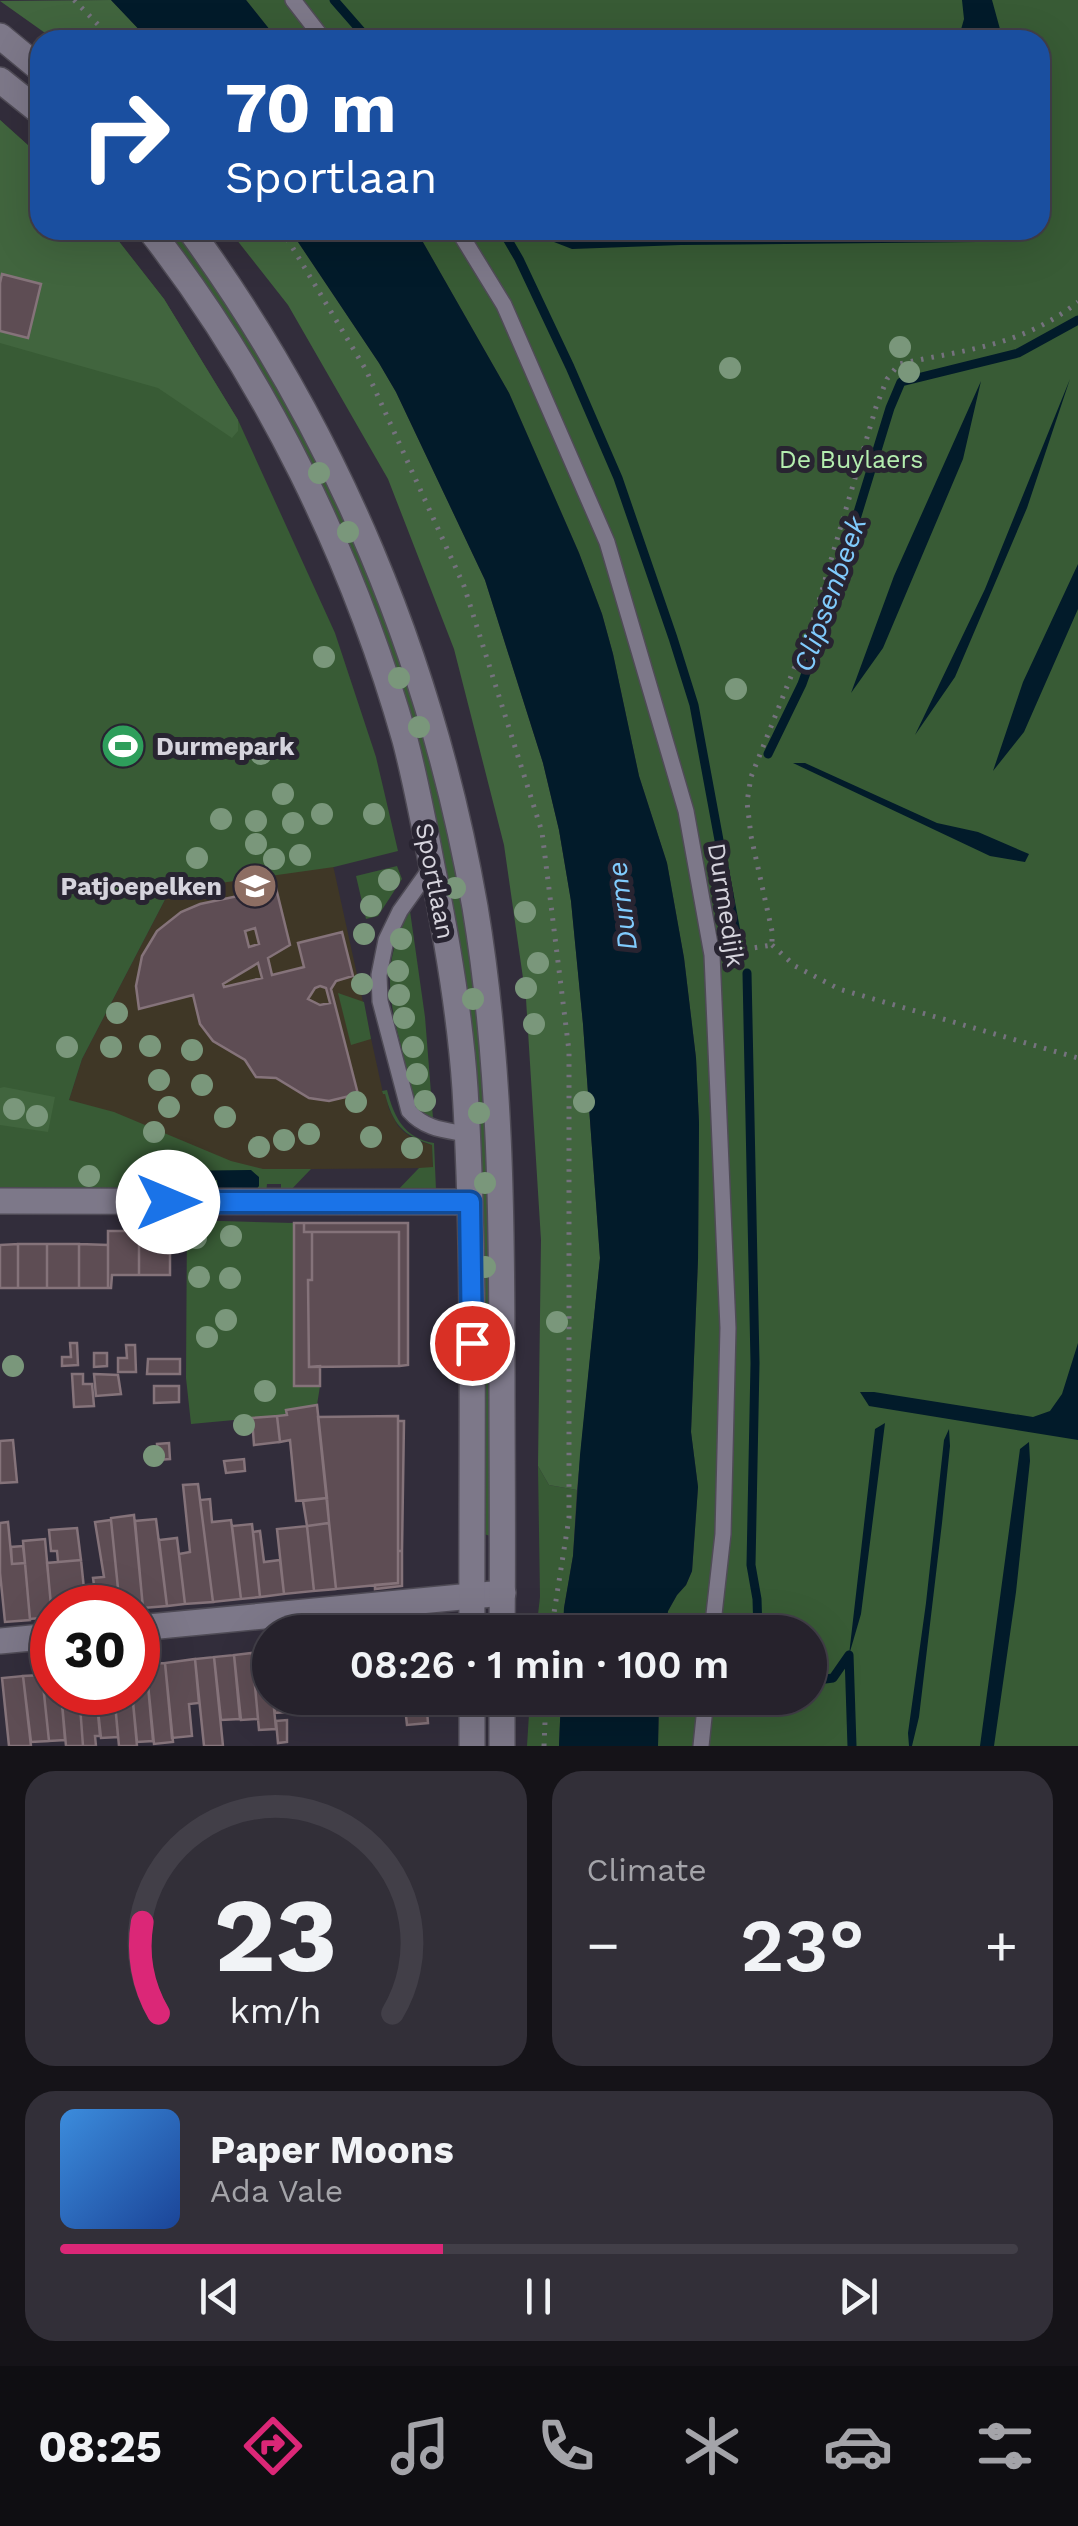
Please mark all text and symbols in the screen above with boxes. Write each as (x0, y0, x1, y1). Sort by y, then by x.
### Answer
text: 70 m (225, 67, 397, 149)
icon: right (60, 70, 190, 200)
text: Sportlaan (225, 151, 437, 204)
park label: De Buylaers (779, 445, 923, 474)
water label: Clipsenbeek (787, 511, 874, 676)
sports icon: Durmepark (100, 723, 146, 769)
place label: Durmepark (156, 732, 295, 761)
street label: Sportlaan (410, 820, 460, 942)
street label: Durmedijk (702, 841, 750, 969)
water label: Durme (600, 860, 644, 952)
school or university icon: Patjoepelken (232, 863, 278, 909)
place label: Patjoepelken (60, 872, 222, 901)
position arrow (116, 1150, 220, 1254)
pin (430, 1301, 515, 1386)
icon: arrive (445, 1316, 500, 1371)
speed limit sign: 30 (30, 1585, 160, 1715)
text: 08:26 · 1 min · 100 m (350, 1643, 729, 1687)
text: Climate (587, 1851, 707, 1889)
text: 23 (214, 1874, 338, 1996)
text: 23° (740, 1901, 865, 1989)
text: − (587, 1913, 620, 1977)
text: + (985, 1913, 1018, 1977)
text: km/h (230, 1990, 322, 2032)
text: Paper Moons (210, 2128, 454, 2172)
text: Ada Vale (210, 2172, 343, 2210)
icon: previous (192, 2269, 247, 2324)
icon: pause (511, 2269, 566, 2324)
icon: next (831, 2269, 886, 2324)
icon: directions (238, 2411, 308, 2481)
icon: music (385, 2411, 455, 2481)
icon: phone (531, 2411, 601, 2481)
icon: climate (677, 2411, 747, 2481)
icon: car (823, 2411, 893, 2481)
icon: filters (970, 2411, 1040, 2481)
text: 08:25 (38, 2420, 162, 2473)

